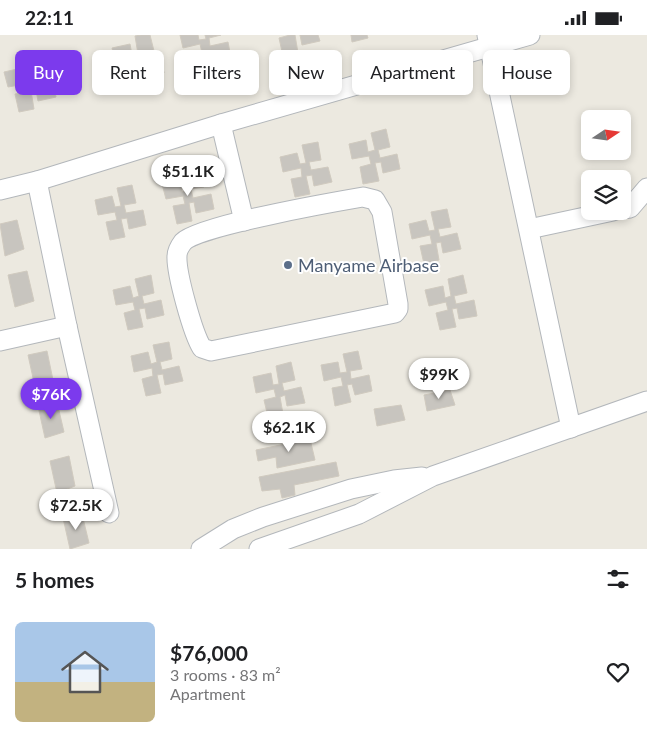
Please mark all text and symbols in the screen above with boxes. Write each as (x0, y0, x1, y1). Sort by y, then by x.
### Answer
text: 22:11 (25, 6, 74, 29)
chip: Buy (15, 50, 82, 95)
chip: Rent (92, 50, 164, 95)
chip: Filters (174, 50, 259, 95)
chip: New (269, 50, 342, 95)
chip: Apartment (352, 50, 473, 95)
chip: House (483, 50, 570, 95)
north arrow (581, 110, 631, 160)
map controls (581, 110, 631, 220)
pin: $51.1K (147, 155, 229, 197)
text: $51.1K (162, 161, 214, 180)
button: layers (581, 170, 631, 220)
place label: Manyame Airbase (298, 254, 439, 276)
marker: Manyame Airbase (282, 259, 294, 271)
pin: $99K (409, 357, 469, 400)
text: $99K (420, 364, 458, 383)
pin: $76K (21, 377, 81, 420)
text: $76K (32, 384, 70, 403)
pin: $62.1K (248, 411, 330, 453)
text: $62.1K (263, 417, 315, 436)
pin: $72.5K (35, 489, 117, 531)
text: $72.5K (50, 495, 102, 514)
icon: filters (604, 565, 632, 593)
text: 5 homes (15, 567, 94, 592)
text: $76,000 (170, 640, 248, 665)
icon: home (55, 642, 115, 702)
icon: heart (604, 658, 632, 686)
text: 3 rooms · 83 m² (170, 665, 281, 684)
text: Apartment (170, 684, 245, 703)

